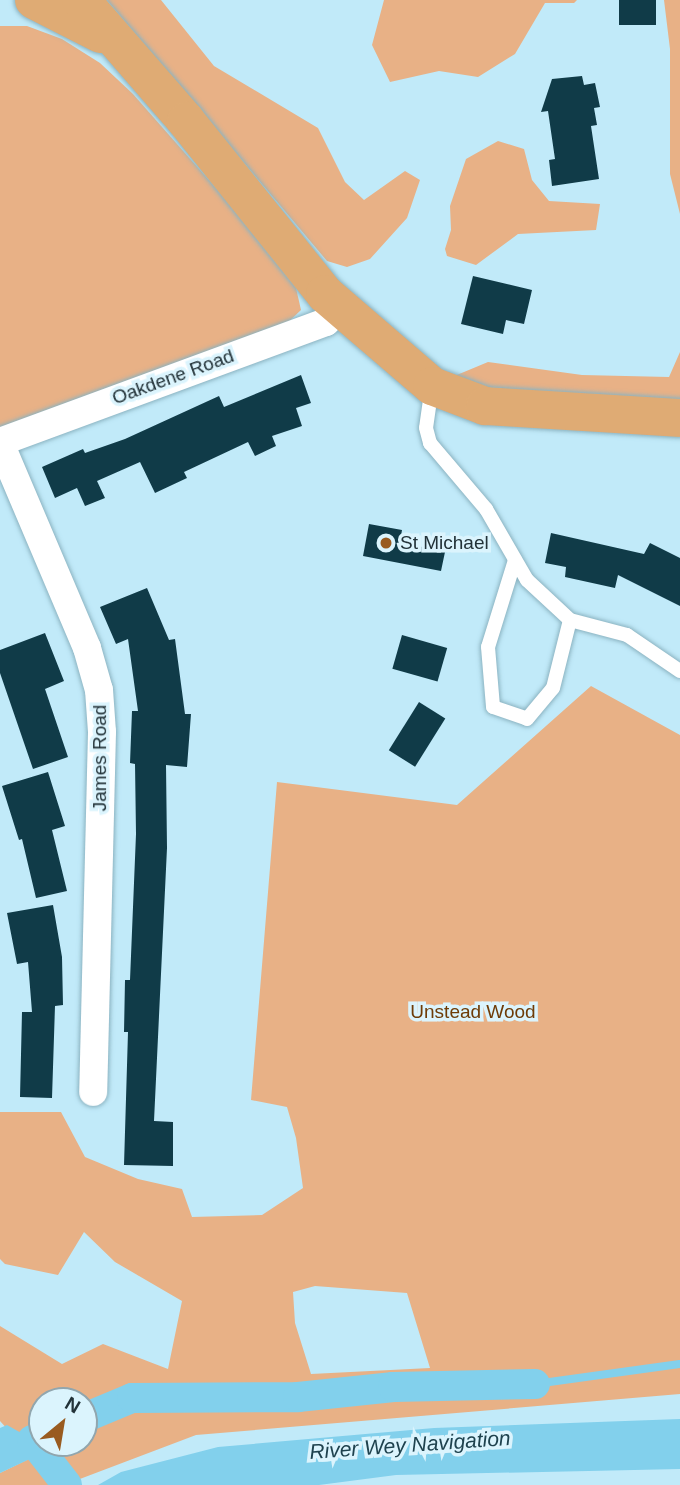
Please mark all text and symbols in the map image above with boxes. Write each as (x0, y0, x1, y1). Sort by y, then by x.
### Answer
street label: Oakdene Road (109, 344, 237, 410)
place label: St Michael (400, 532, 489, 554)
marker: St Michael (378, 535, 394, 551)
street label: James Road (89, 705, 111, 811)
park label: Unstead Wood (410, 1001, 536, 1023)
north arrow (28, 1387, 98, 1457)
text: N (62, 1393, 84, 1418)
water label: River Wey Navigation (309, 1425, 511, 1465)

